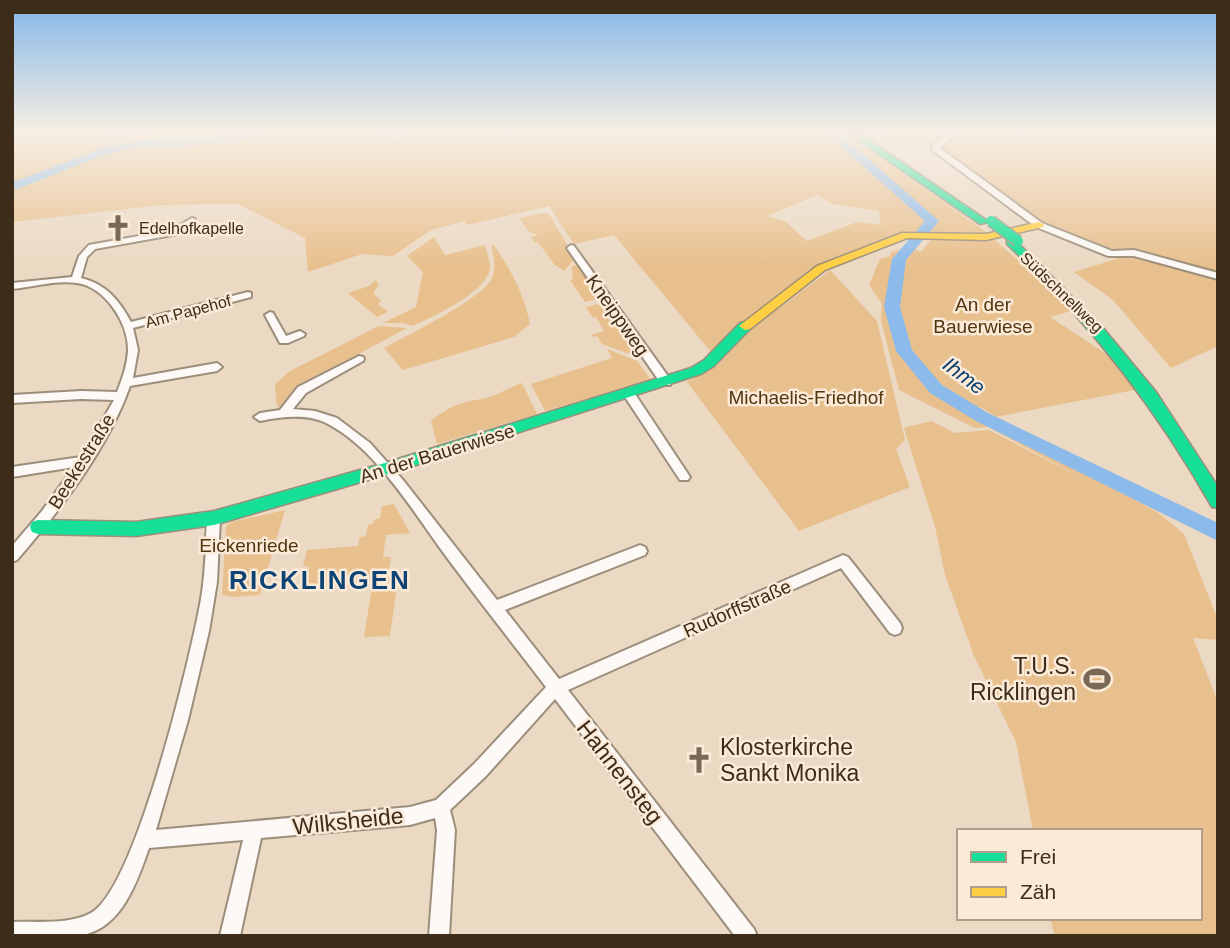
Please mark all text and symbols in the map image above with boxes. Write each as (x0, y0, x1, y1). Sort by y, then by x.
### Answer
church icon: Edelhofkapelle (103, 213, 133, 243)
place label: Edelhofkapelle (139, 220, 244, 237)
street label: Südschnellweg (1017, 249, 1106, 336)
street label: Kneippweg (582, 271, 653, 360)
street label: Am Papehof (143, 292, 233, 331)
park label: An der Bauerwiese (933, 294, 1033, 337)
water label: Ihme (939, 352, 990, 399)
park label: Michaelis-Friedhof (728, 387, 884, 408)
street label: Beekestraße (44, 410, 119, 513)
street label: An der Bauerwiese (357, 420, 517, 487)
park label: Eickenriede (199, 535, 299, 556)
district label: RICKLINGEN (229, 565, 411, 595)
street label: Rudorffstraße (680, 575, 794, 642)
place label: T.U.S. Ricklingen (970, 653, 1076, 705)
sports icon: T.U.S. Ricklingen (1082, 664, 1112, 694)
street label: Hahnensteg (572, 715, 668, 829)
place label: Klosterkirche Sankt Monika (720, 734, 860, 786)
church icon: Klosterkirche Sankt Monika (684, 745, 714, 775)
street label: Wilksheide (291, 802, 405, 840)
legend (957, 829, 1202, 920)
text: Frei (1020, 845, 1056, 868)
text: Zäh (1020, 880, 1056, 903)

